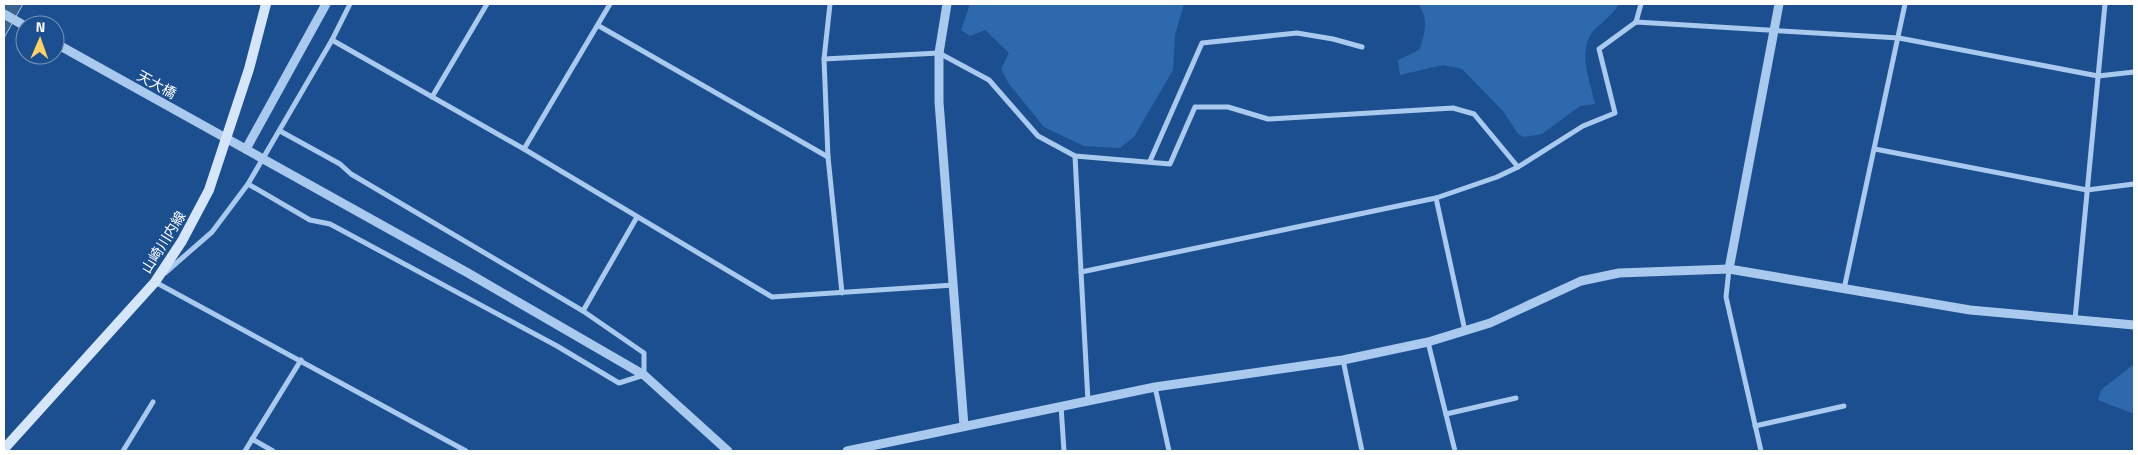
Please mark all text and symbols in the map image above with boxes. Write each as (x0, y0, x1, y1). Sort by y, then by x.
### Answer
north arrow (15, 15, 65, 65)
text: N (35, 16, 46, 37)
street label: 天大橋 (134, 65, 180, 103)
street label: 山崎川内線 (136, 207, 190, 277)

